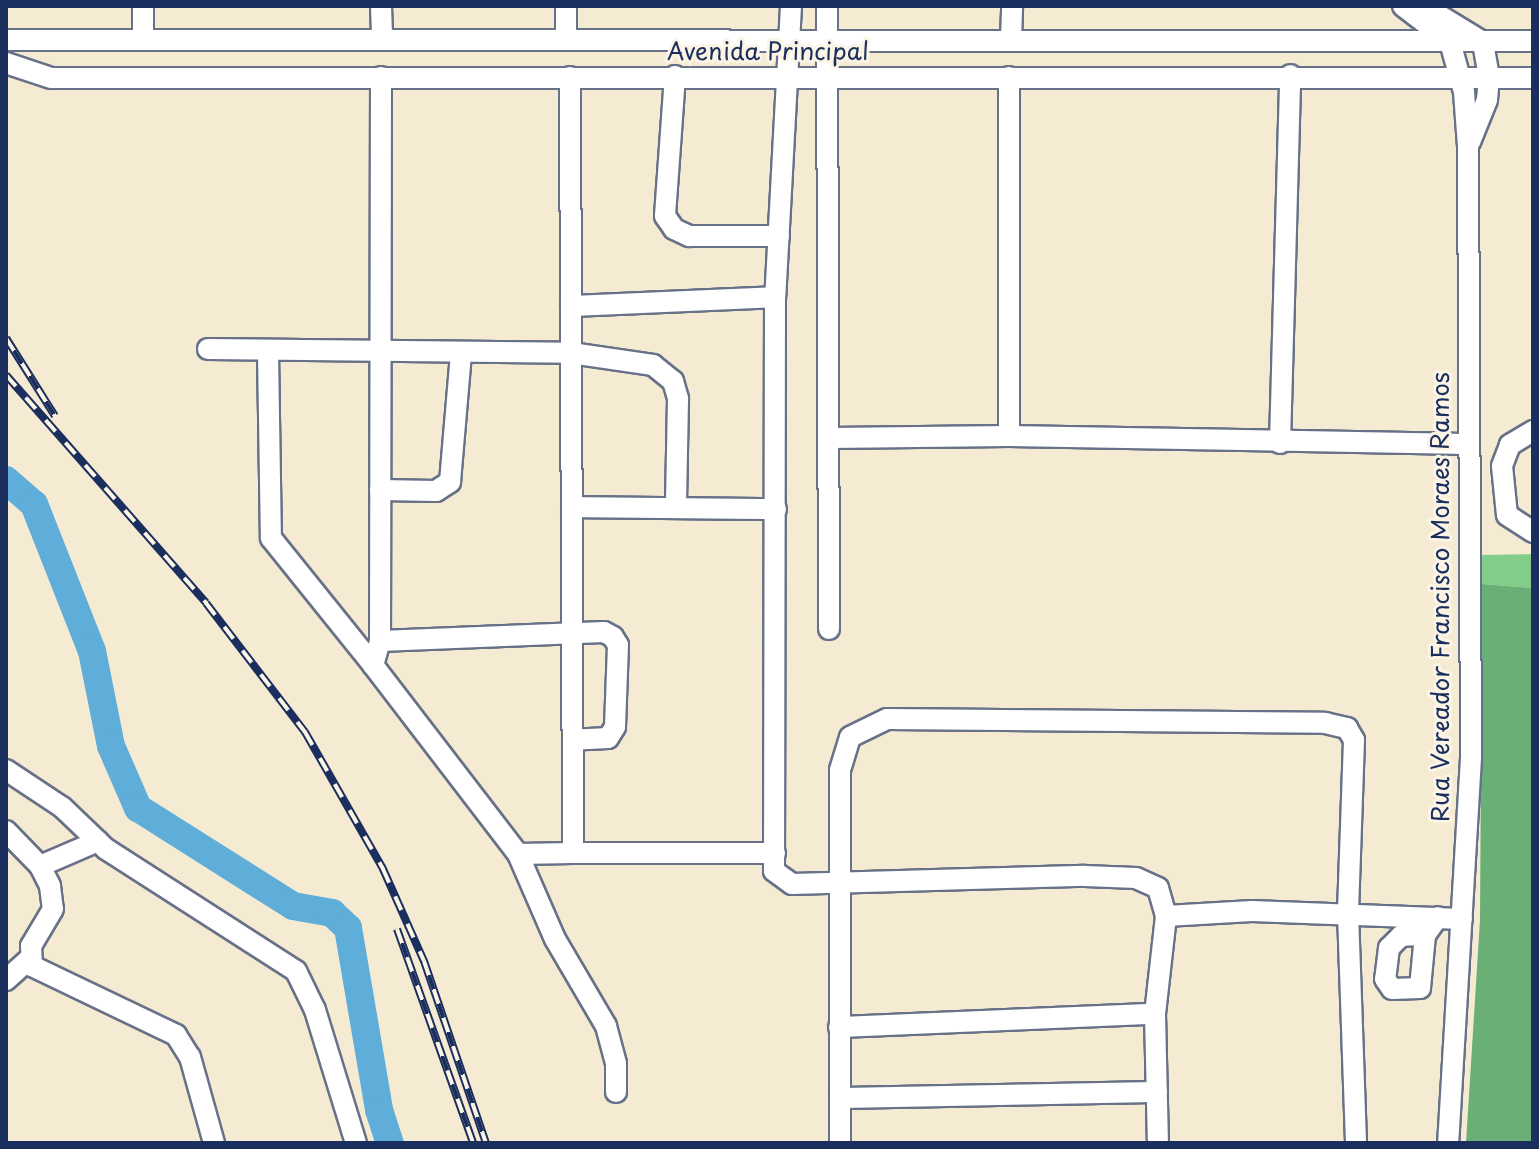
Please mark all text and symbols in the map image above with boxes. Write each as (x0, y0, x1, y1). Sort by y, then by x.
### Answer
street label: Avenida Principal (668, 37, 868, 65)
street label: Rua Vereador Francisco Moraes Ramos (1426, 371, 1454, 823)

